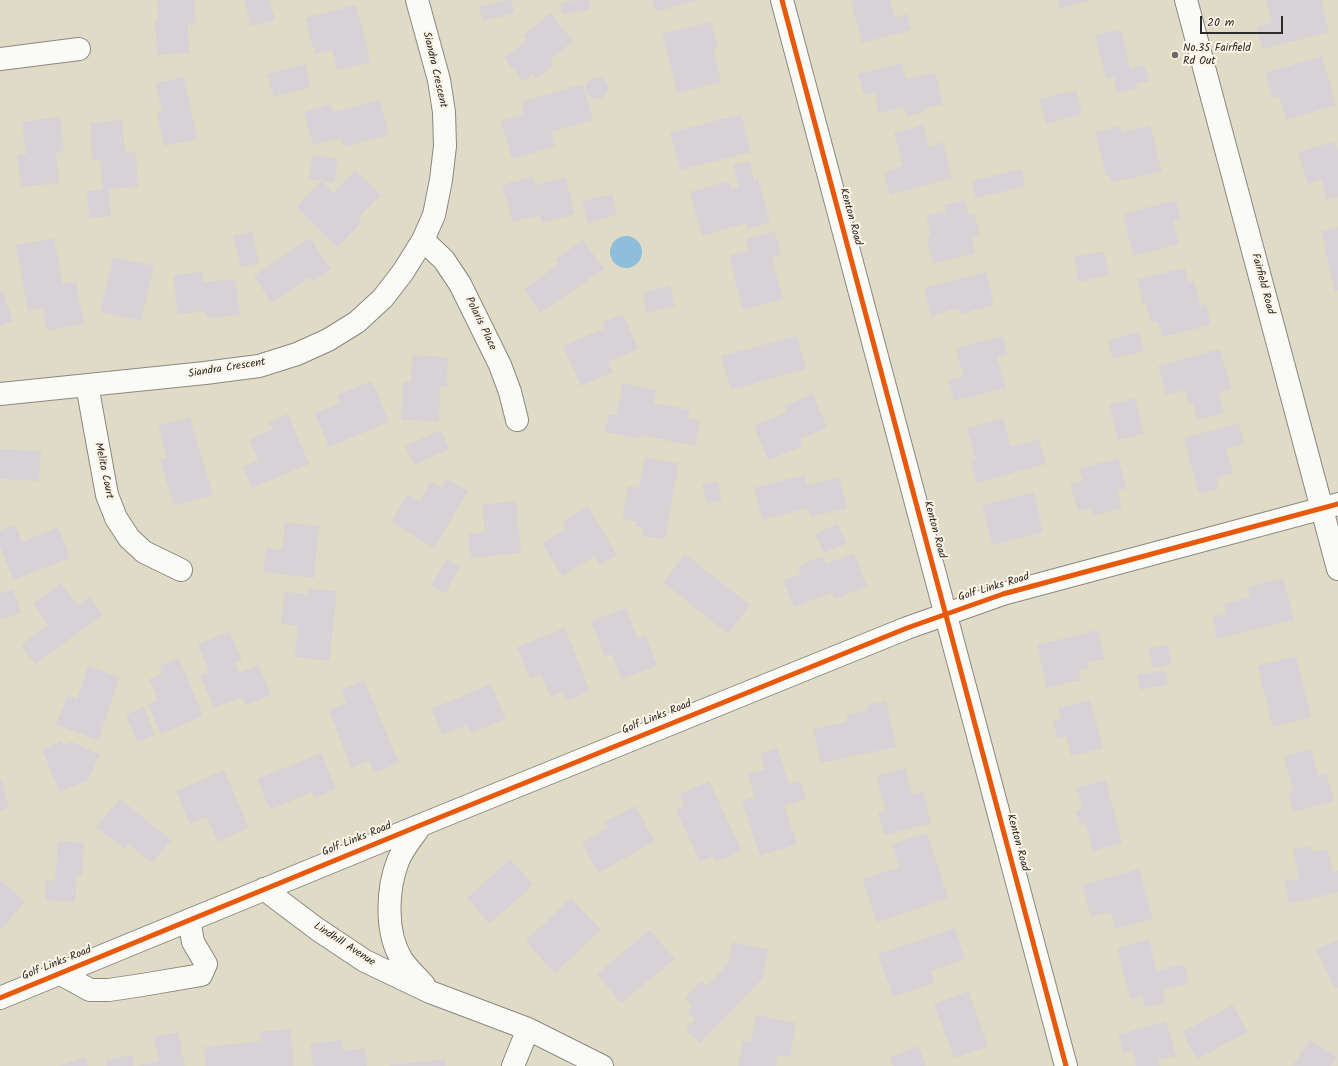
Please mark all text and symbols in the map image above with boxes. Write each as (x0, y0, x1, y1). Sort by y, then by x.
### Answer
scale bar (1202, 8, 1285, 34)
text: 20 m (1207, 13, 1234, 32)
street label: Siandra Crescent (419, 31, 449, 109)
place label: No.35 Fairfield Rd Out (1183, 42, 1251, 68)
marker: No.35 Fairfield Rd Out (1170, 50, 1180, 60)
street label: Kenton Road (836, 187, 864, 247)
street label: Fairfield Road (1248, 252, 1276, 316)
street label: Polaris Place (461, 295, 499, 353)
street label: Siandra Crescent (187, 356, 267, 382)
street label: Melita Court (91, 441, 115, 501)
street label: Kenton Road (920, 500, 948, 560)
street label: Golf Links Road (957, 571, 1031, 605)
street label: Golf Links Road (620, 698, 694, 738)
street label: Kenton Road (1003, 813, 1031, 873)
street label: Golf Links Road (320, 820, 394, 860)
street label: Lindhill Avenue (311, 920, 377, 970)
street label: Golf Links Road (20, 944, 94, 984)

